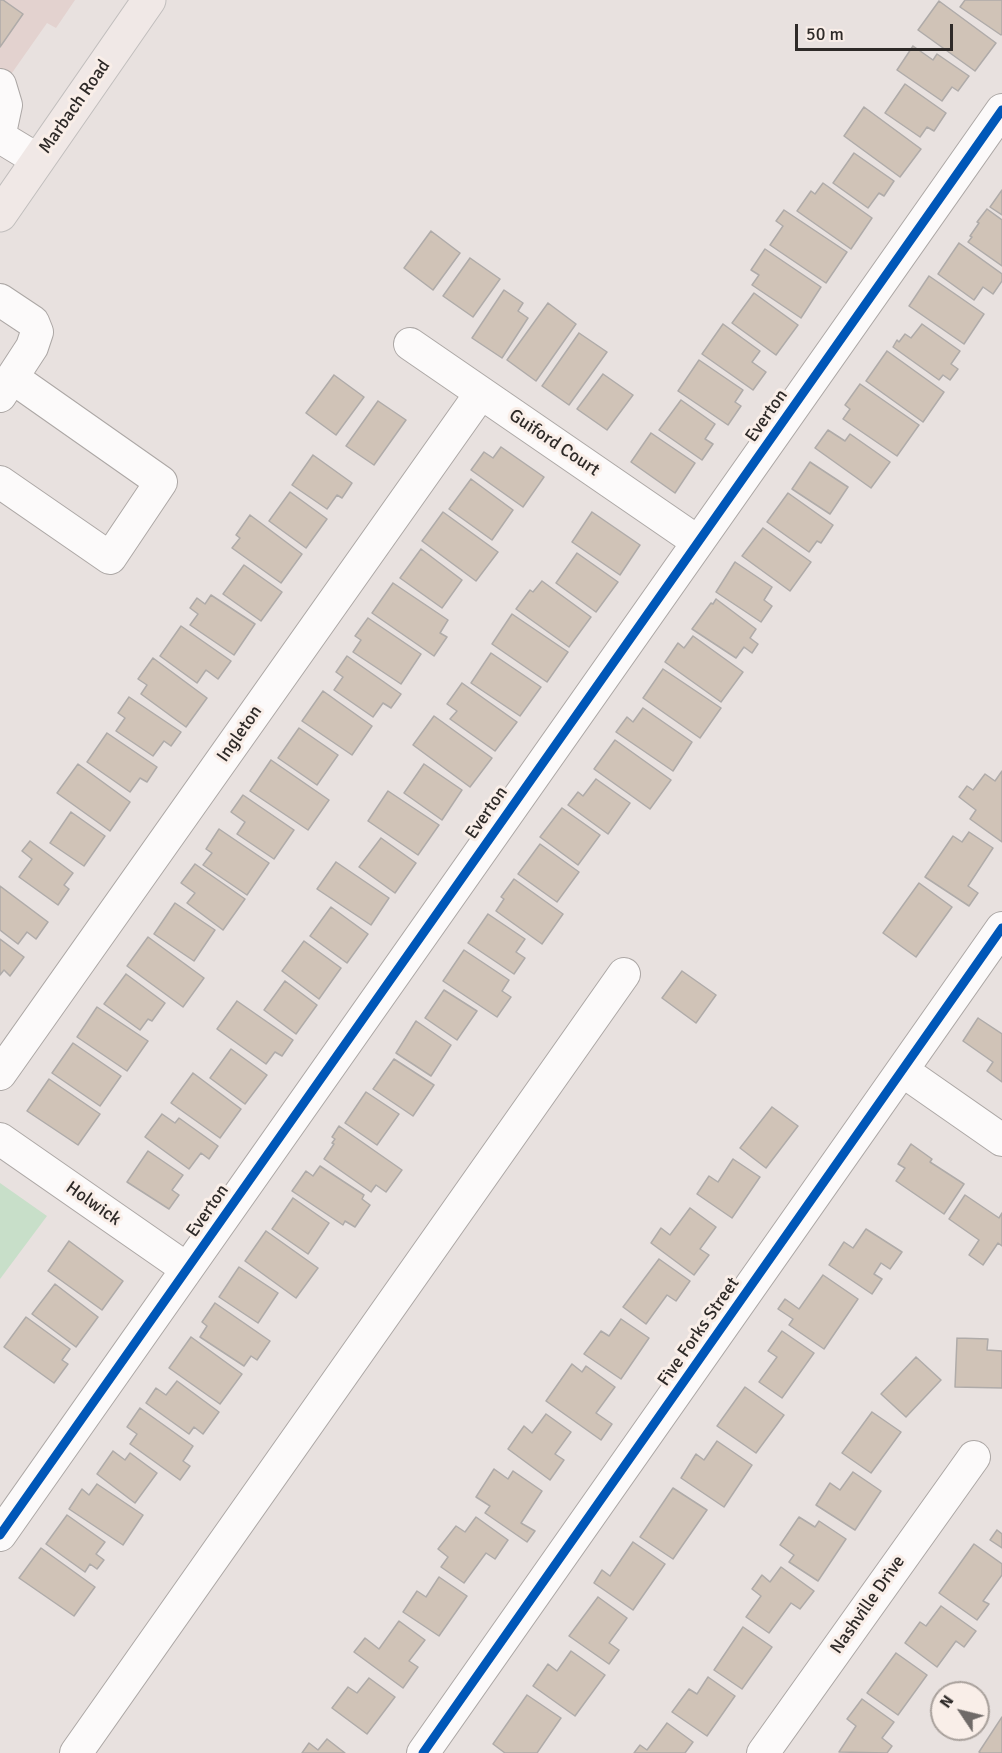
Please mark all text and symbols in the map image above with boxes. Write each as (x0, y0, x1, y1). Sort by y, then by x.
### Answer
scale bar (798, 12, 956, 50)
text: 50 m (806, 23, 844, 45)
street label: Marbach Road (35, 56, 115, 158)
street label: Everton (741, 386, 793, 446)
street label: Guiford Court (505, 405, 603, 481)
street label: Ingleton (213, 702, 267, 766)
street label: Everton (461, 783, 513, 843)
street label: Holwick (61, 1177, 125, 1231)
street label: Everton (182, 1181, 234, 1241)
street label: Five Forks Street (654, 1274, 744, 1390)
street label: Nashville Drive (826, 1552, 910, 1658)
north arrow (930, 1681, 990, 1741)
text: N (936, 1692, 958, 1712)

